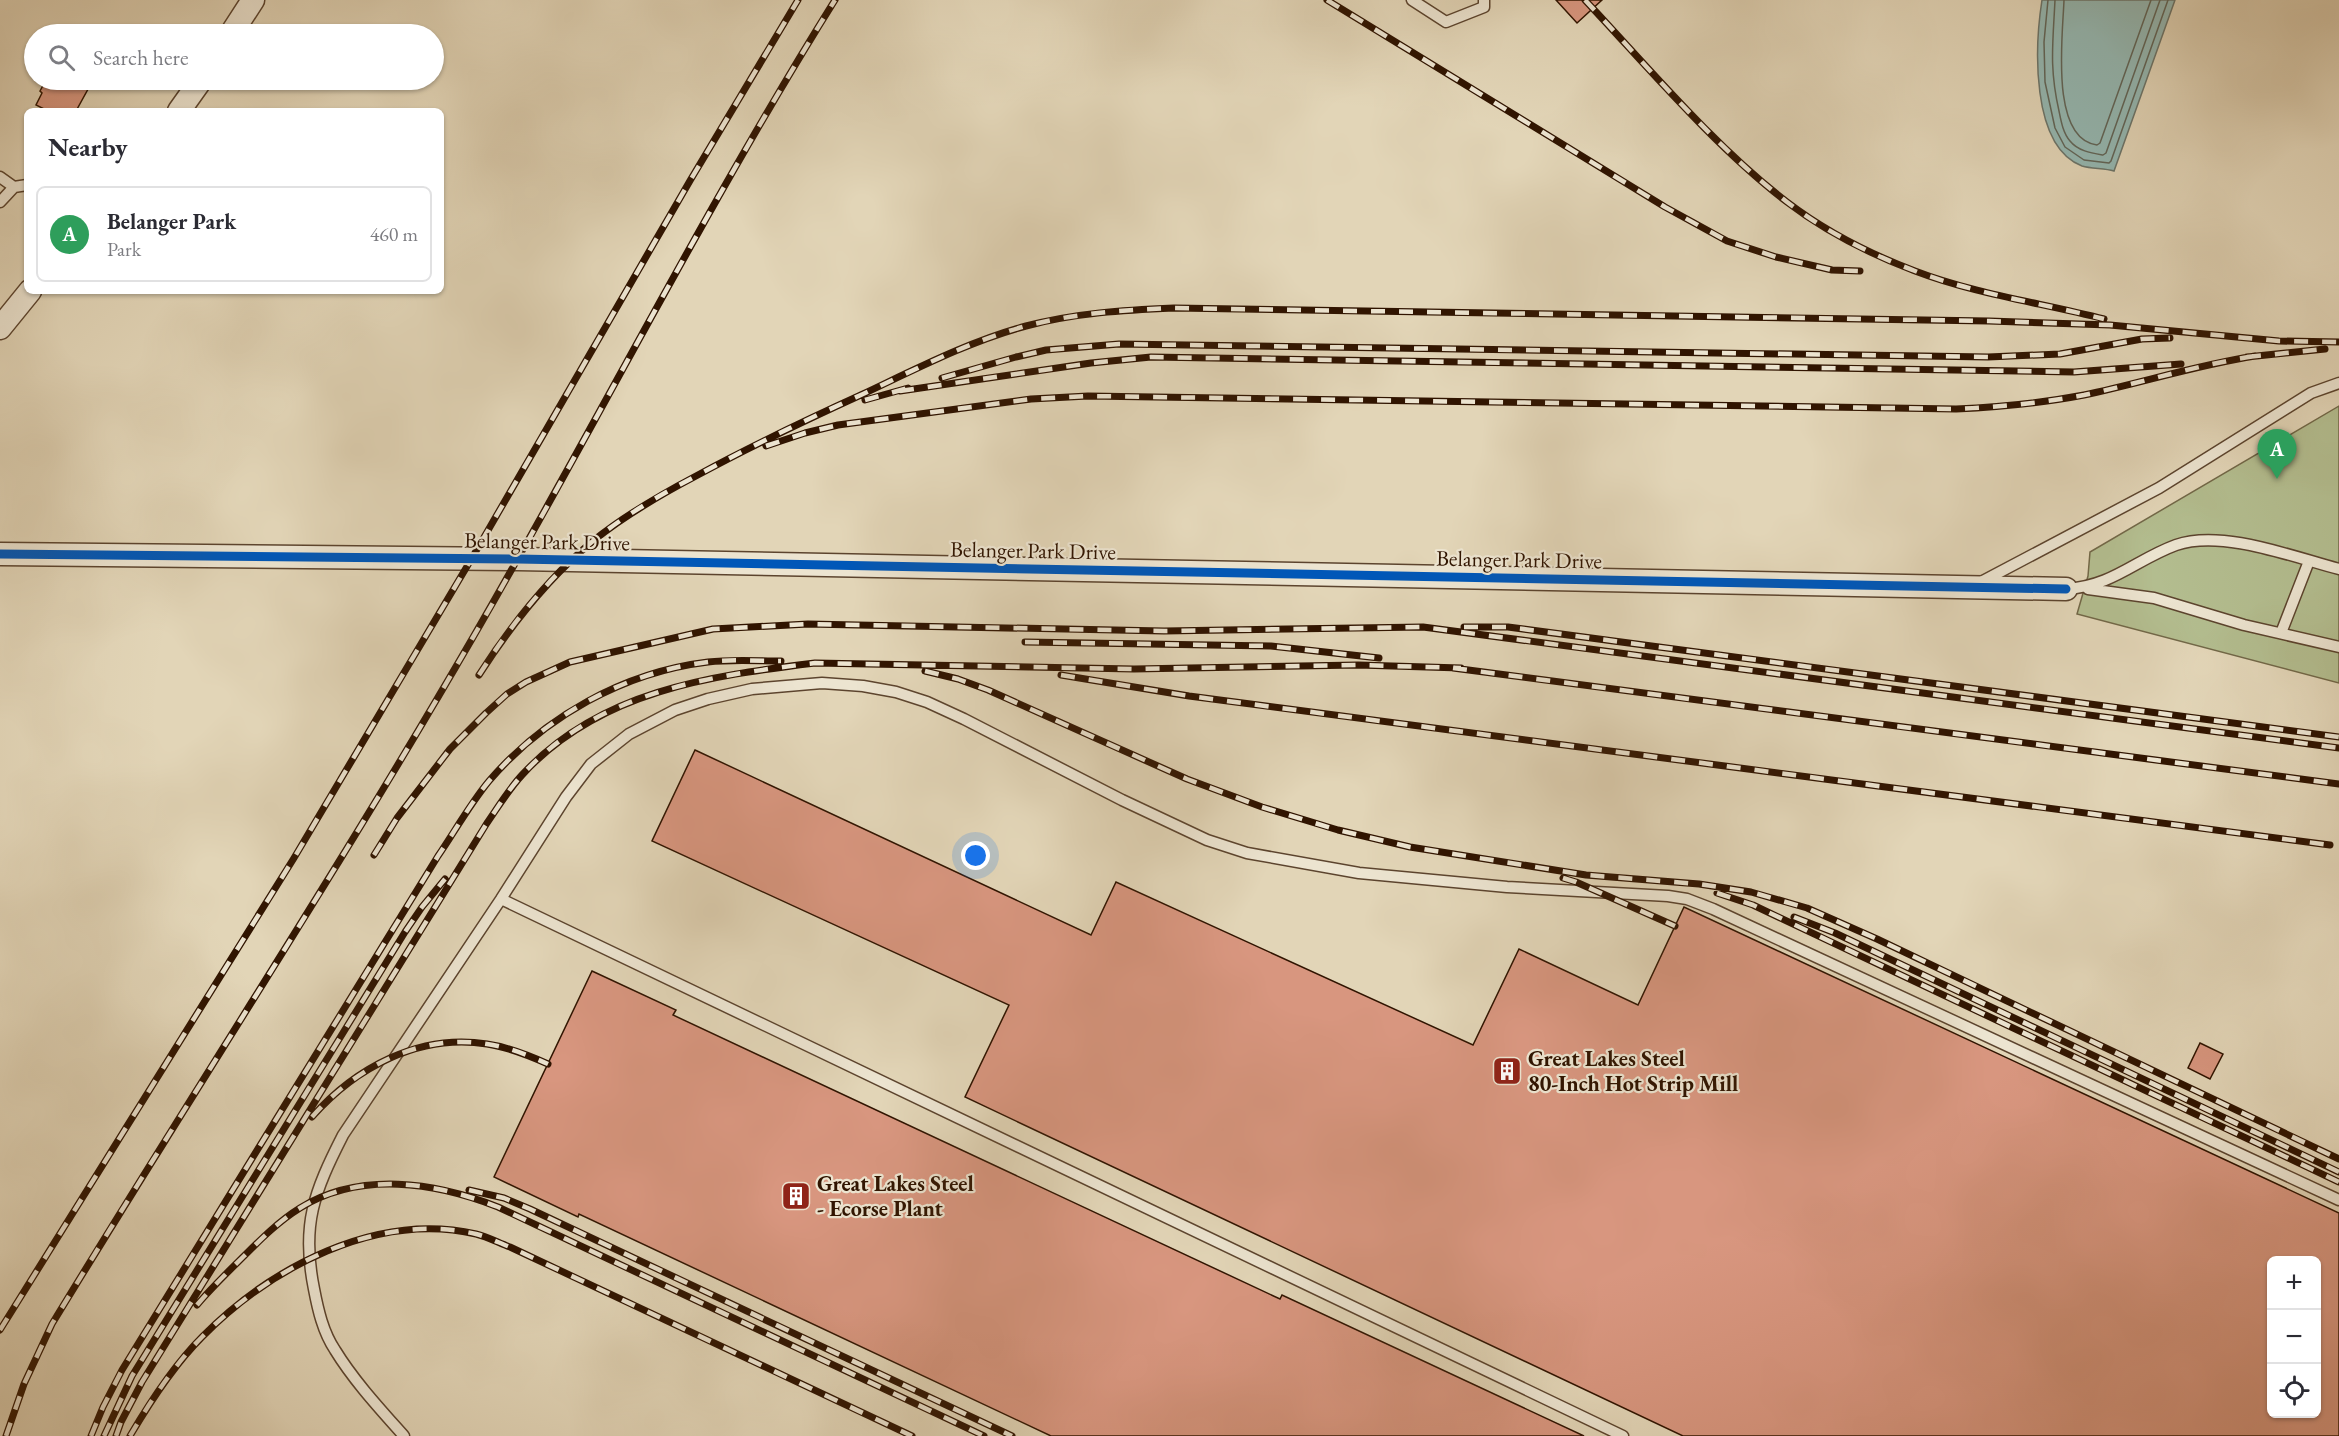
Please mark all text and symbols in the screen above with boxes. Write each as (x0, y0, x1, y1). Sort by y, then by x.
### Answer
search box (24, 24, 444, 90)
icon: search (45, 41, 78, 74)
text: Search here (93, 43, 188, 72)
text: Nearby (48, 130, 128, 164)
text: Belanger Park (107, 207, 236, 236)
text: A (62, 221, 77, 247)
text: 460 m (370, 221, 418, 247)
text: Park (107, 236, 141, 262)
pin: A (2258, 430, 2296, 479)
street label: Belanger Park Drive (464, 526, 631, 557)
street label: Belanger Park Drive (950, 535, 1117, 566)
street label: Belanger Park Drive (1436, 544, 1603, 575)
your location (961, 841, 990, 870)
place label: Great Lakes Steel 80-Inch Hot Strip Mill (1528, 1044, 1738, 1098)
building icon: Great Lakes Steel 80-Inch Hot Strip Mill (1491, 1055, 1523, 1087)
place label: Great Lakes Steel - Ecorse Plant (817, 1169, 974, 1223)
building icon: Great Lakes Steel - Ecorse Plant (780, 1180, 812, 1212)
map controls (2267, 1256, 2321, 1418)
button: + (2267, 1256, 2321, 1310)
button: − (2267, 1310, 2321, 1364)
button: locate (2267, 1364, 2321, 1418)

